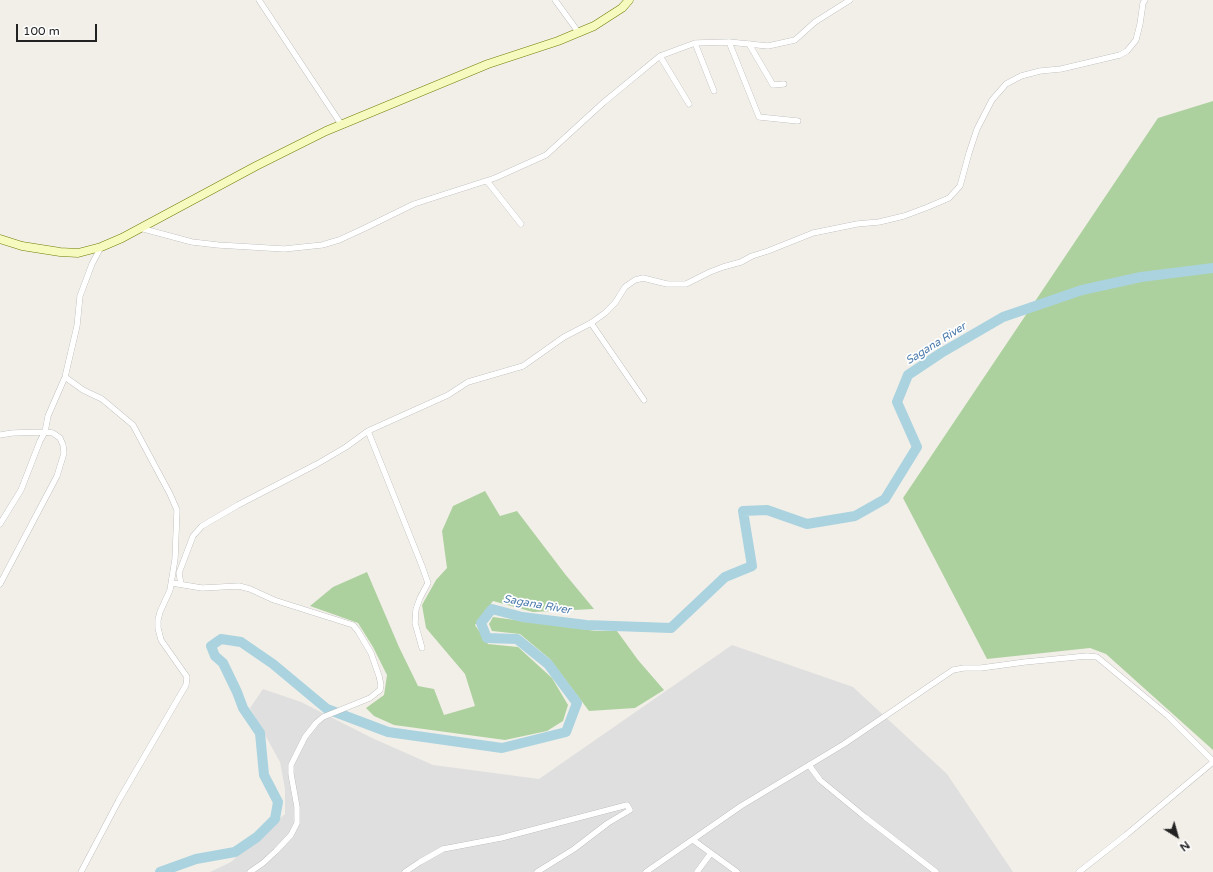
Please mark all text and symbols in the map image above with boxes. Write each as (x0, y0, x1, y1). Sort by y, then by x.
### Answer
scale bar (18, 16, 99, 42)
text: 100 m (23, 24, 60, 38)
water label: Sagana River (903, 320, 969, 368)
water label: Sagana River (502, 593, 572, 617)
north arrow (1157, 816, 1197, 856)
text: N (1177, 838, 1192, 854)

